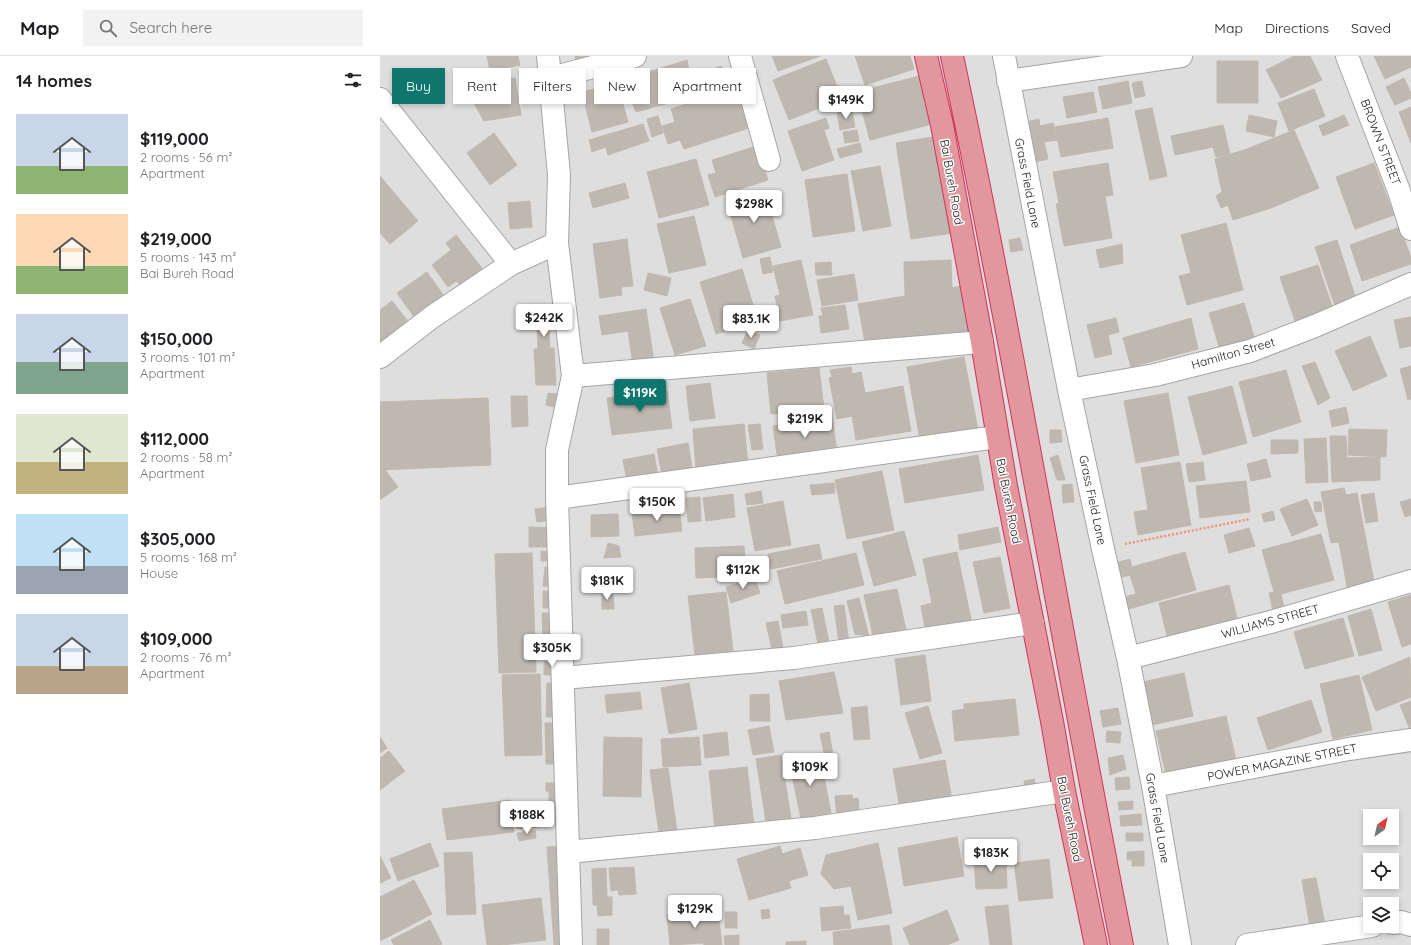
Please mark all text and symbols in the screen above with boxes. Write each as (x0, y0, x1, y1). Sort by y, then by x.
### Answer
search box (83, 10, 363, 46)
text: Map (20, 16, 59, 40)
icon: search (97, 17, 119, 39)
text: Search here (129, 18, 212, 37)
text: Map (1214, 19, 1243, 37)
text: Directions (1265, 19, 1329, 37)
text: Saved (1351, 19, 1391, 37)
chip: Buy (392, 68, 445, 104)
chip: Rent (453, 68, 511, 104)
chip: Filters (519, 68, 586, 104)
chip: New (594, 68, 650, 104)
chip: Apartment (658, 68, 756, 104)
icon: filters (342, 69, 364, 91)
text: 14 homes (16, 70, 92, 91)
pin: $149K (818, 86, 874, 120)
text: $149K (828, 91, 864, 107)
street label: BROWN STREET (1358, 97, 1404, 187)
text: $119,000 (140, 128, 209, 149)
icon: home (48, 130, 96, 178)
street label: Grass Field Lane (1012, 137, 1044, 229)
street label: Bai Bureh Road (937, 138, 967, 226)
text: 2 rooms · 56 m² (140, 149, 232, 165)
text: Apartment (140, 165, 205, 181)
pin: $298K (726, 190, 782, 224)
text: $298K (735, 195, 773, 211)
text: $219,000 (140, 228, 212, 249)
icon: home (48, 230, 96, 278)
text: 5 rooms · 143 m² (140, 249, 236, 265)
text: Bai Bureh Road (140, 265, 234, 281)
pin: $242K (516, 304, 572, 338)
pin: $83.1K (718, 305, 784, 339)
text: $242K (525, 309, 563, 325)
text: $83.1K (732, 310, 770, 326)
text: $150,000 (140, 328, 213, 349)
icon: home (48, 330, 96, 378)
street label: Hamilton Street (1189, 334, 1277, 372)
text: 3 rooms · 101 m² (140, 349, 235, 365)
text: Apartment (140, 365, 205, 381)
pin: $119K (612, 379, 668, 413)
text: $119K (623, 384, 657, 400)
pin: $219K (777, 405, 833, 439)
text: $219K (787, 410, 823, 426)
text: $112,000 (140, 428, 209, 449)
icon: home (48, 430, 96, 478)
text: 2 rooms · 58 m² (140, 449, 232, 465)
street label: Grass Field Lane (1076, 454, 1110, 546)
street label: Bai Bureh Road (993, 457, 1025, 545)
text: Apartment (140, 465, 205, 481)
pin: $150K (629, 488, 685, 522)
text: $150K (639, 493, 675, 509)
text: $305,000 (140, 528, 216, 549)
icon: home (48, 530, 96, 578)
text: 5 rooms · 168 m² (140, 549, 237, 565)
pin: $112K (715, 556, 771, 590)
text: $112K (726, 561, 760, 577)
text: House (140, 565, 178, 581)
pin: $181K (579, 567, 635, 601)
text: $181K (590, 572, 624, 588)
street label: WILLIAMS STREET (1219, 601, 1321, 641)
text: $109,000 (140, 628, 213, 649)
icon: home (48, 630, 96, 678)
pin: $305K (524, 634, 580, 668)
text: $305K (533, 639, 571, 655)
text: 2 rooms · 76 m² (140, 649, 232, 665)
text: Apartment (140, 665, 205, 681)
street label: POWER MAGAZINE STREET (1206, 740, 1358, 784)
pin: $109K (782, 753, 838, 787)
text: $109K (792, 758, 828, 774)
street label: Grass Field Lane (1143, 772, 1173, 864)
street label: Bai Bureh Road (1054, 775, 1086, 863)
pin: $188K (499, 801, 555, 835)
text: $188K (509, 806, 545, 822)
north arrow (1363, 809, 1399, 845)
map controls (1363, 809, 1399, 933)
pin: $183K (963, 839, 1019, 873)
text: $183K (973, 844, 1009, 860)
button: locate (1363, 853, 1399, 889)
pin: $129K (667, 895, 723, 929)
button: layers (1363, 897, 1399, 933)
text: $129K (677, 900, 713, 916)

